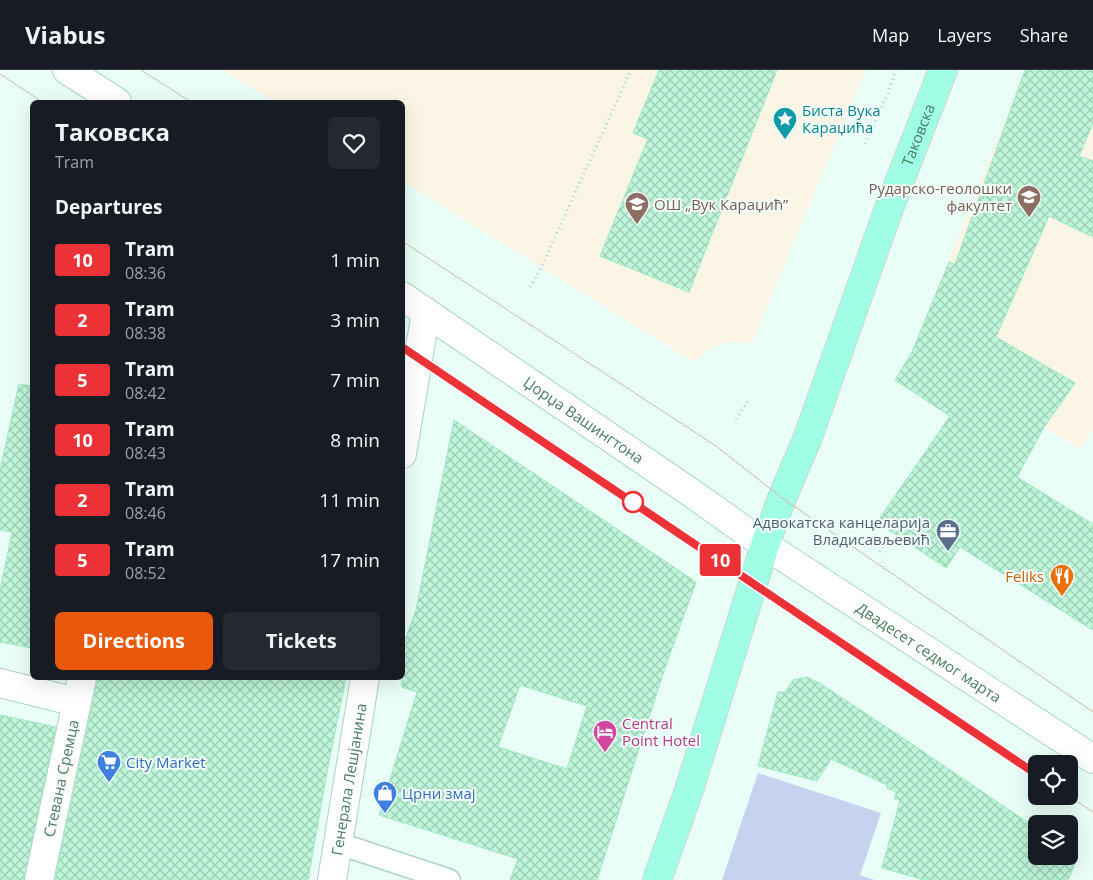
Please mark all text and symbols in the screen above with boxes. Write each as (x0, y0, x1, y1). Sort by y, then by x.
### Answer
text: Viabus (25, 18, 105, 51)
text: Map (872, 23, 909, 47)
text: Layers (937, 23, 992, 47)
text: Share (1020, 23, 1068, 47)
place label: Биста Вука Караџића (802, 100, 880, 137)
street label: Таковска (897, 101, 939, 169)
place icon: Биста Вука Караџића (772, 106, 798, 140)
text: Таковска (55, 115, 170, 148)
button: heart (328, 117, 380, 169)
text: Tram (55, 151, 94, 173)
place label: Рударско-геолошки факултет (868, 178, 1012, 215)
school or university icon: Рударско-геолошки факултет (1016, 184, 1042, 218)
school or university icon: ОШ „Вук Караџић” (624, 191, 650, 225)
text: Departures (55, 194, 162, 220)
place label: ОШ „Вук Караџић” (654, 194, 789, 214)
text: Tram (125, 236, 175, 262)
text: 1 min (330, 247, 380, 273)
text: 10 (72, 248, 93, 272)
text: 08:36 (125, 262, 166, 284)
text: Tram (125, 296, 175, 322)
text: 3 min (330, 307, 380, 333)
text: 2 (77, 308, 88, 332)
text: 08:38 (125, 322, 166, 344)
text: Tram (125, 356, 175, 382)
text: 7 min (330, 367, 380, 393)
text: 5 (77, 368, 88, 392)
street label: Џорџа Вашингтона (520, 372, 648, 468)
text: 08:42 (125, 382, 166, 404)
text: Tram (125, 416, 175, 442)
text: 8 min (330, 427, 380, 453)
text: 10 (72, 428, 93, 452)
text: 08:43 (125, 442, 166, 464)
text: Tram (125, 476, 175, 502)
text: 11 min (319, 487, 380, 513)
text: 2 (77, 488, 88, 512)
unlabelled marker (622, 491, 644, 513)
text: 08:46 (125, 502, 166, 524)
place label: Адвокатска канцеларија Владисављевић (753, 512, 930, 549)
office icon: Адвокатска канцеларија Владисављевић (935, 518, 961, 552)
text: Tram (125, 536, 175, 562)
line badge: 10 (698, 544, 742, 576)
text: 17 min (319, 547, 380, 573)
text: 5 (77, 548, 88, 572)
text: 10 (710, 548, 730, 572)
text: 08:52 (125, 562, 166, 584)
restaurant icon: Feliks (1049, 563, 1075, 597)
place label: Feliks (1005, 566, 1044, 586)
street label: Двадесет седмог марта (853, 597, 1005, 707)
button: Directions (55, 612, 213, 670)
button: Tickets (223, 612, 380, 670)
street label: Генерала Лешјанина (326, 702, 371, 857)
place label: Central Point Hotel (622, 713, 700, 750)
street label: Стевана Сремца (38, 718, 83, 839)
hotel icon: Central Point Hotel (592, 719, 618, 753)
supermarket icon: City Market (96, 749, 122, 783)
place label: City Market (126, 752, 206, 772)
map controls (1028, 755, 1078, 865)
button: locate (1028, 755, 1078, 805)
shop icon: Црни змај (372, 780, 398, 814)
place label: Црни змај (402, 783, 476, 803)
button: layers (1028, 815, 1078, 865)

